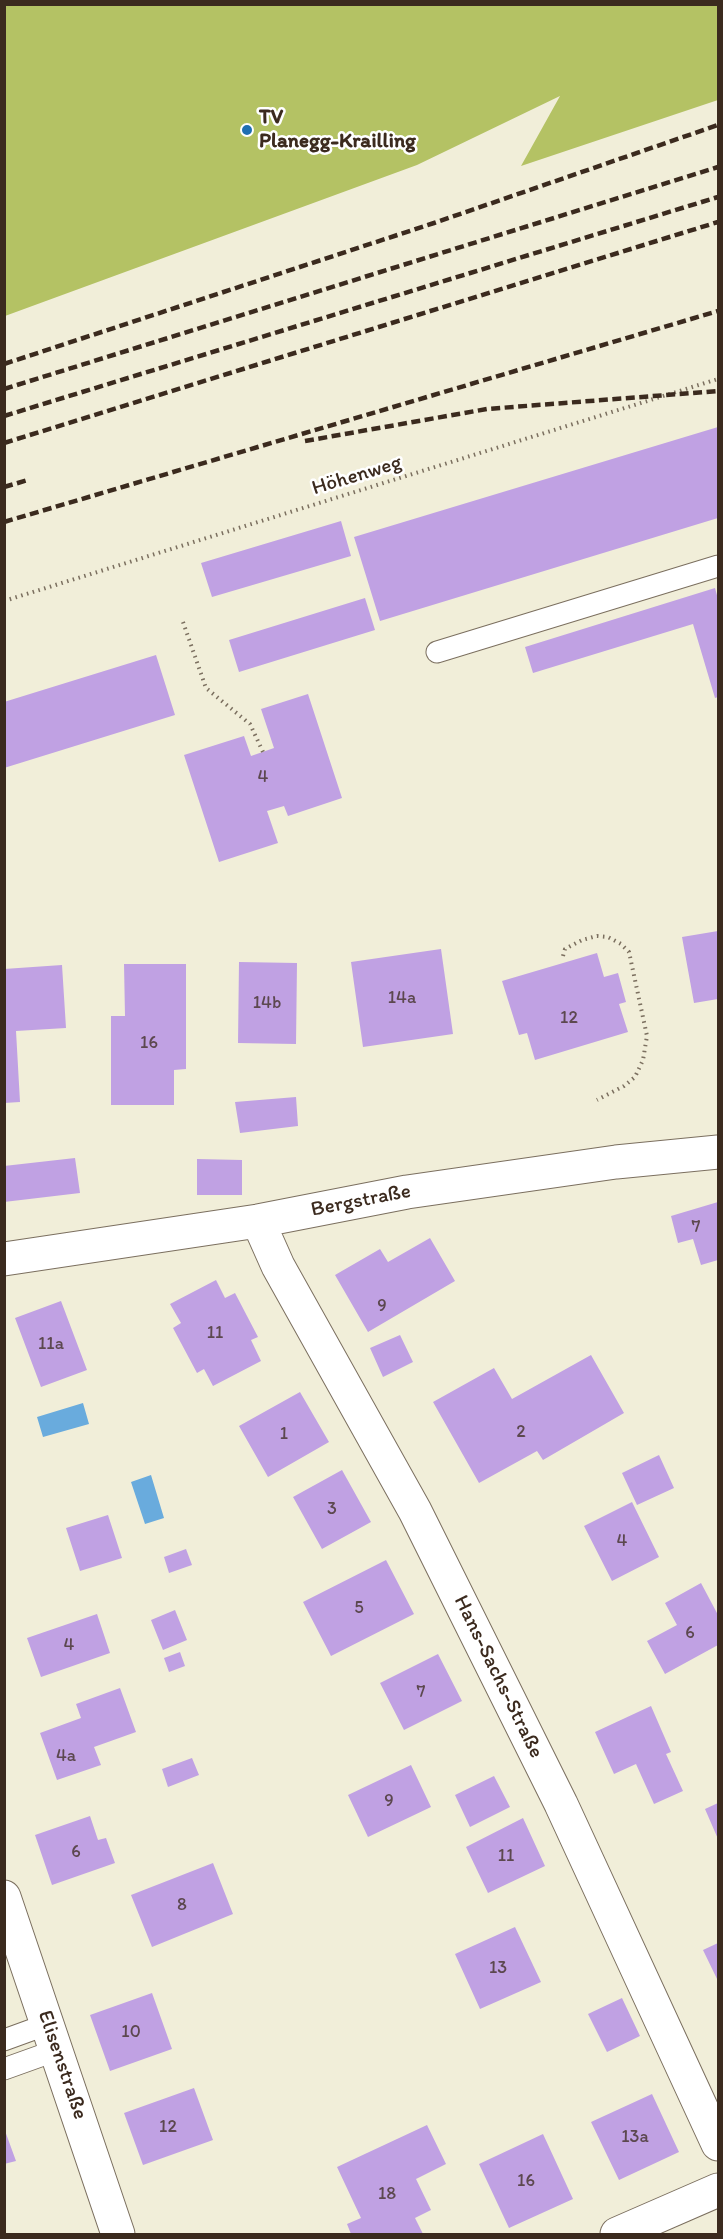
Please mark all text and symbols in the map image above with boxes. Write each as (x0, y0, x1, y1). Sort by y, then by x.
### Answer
place label: TV Planegg-Krailling (259, 105, 416, 155)
marker: TV Planegg-Krailling (240, 123, 254, 137)
street label: Höhenweg (309, 450, 405, 502)
house number: 4 (258, 766, 268, 788)
house number: 14a (388, 987, 416, 1009)
house number: 14b (253, 992, 281, 1014)
house number: 12 (560, 1007, 578, 1029)
house number: 16 (140, 1032, 158, 1054)
street label: Bergstraße (309, 1179, 413, 1223)
house number: 7 (692, 1216, 700, 1238)
house number: 9 (377, 1295, 387, 1317)
house number: 11 (207, 1322, 223, 1344)
house number: 11a (38, 1333, 64, 1355)
house number: 2 (516, 1421, 526, 1443)
house number: 1 (280, 1423, 288, 1445)
house number: 3 (327, 1498, 337, 1520)
house number: 4 (617, 1530, 627, 1552)
street label: Hans-Sachs-Straße (448, 1591, 548, 1763)
house number: 5 (354, 1597, 364, 1619)
house number: 6 (685, 1622, 695, 1644)
house number: 4 (64, 1634, 74, 1656)
house number: 7 (417, 1681, 425, 1703)
house number: 4a (56, 1745, 76, 1767)
house number: 9 (384, 1790, 394, 1812)
house number: 6 (71, 1841, 81, 1863)
house number: 11 (498, 1845, 514, 1867)
house number: 8 (177, 1894, 187, 1916)
house number: 13 (489, 1957, 507, 1979)
street label: Elisenstraße (32, 2007, 92, 2123)
house number: 10 (121, 2021, 141, 2043)
house number: 12 (159, 2116, 177, 2138)
house number: 13a (621, 2126, 649, 2148)
house number: 16 (517, 2170, 535, 2192)
house number: 18 (378, 2183, 396, 2205)

